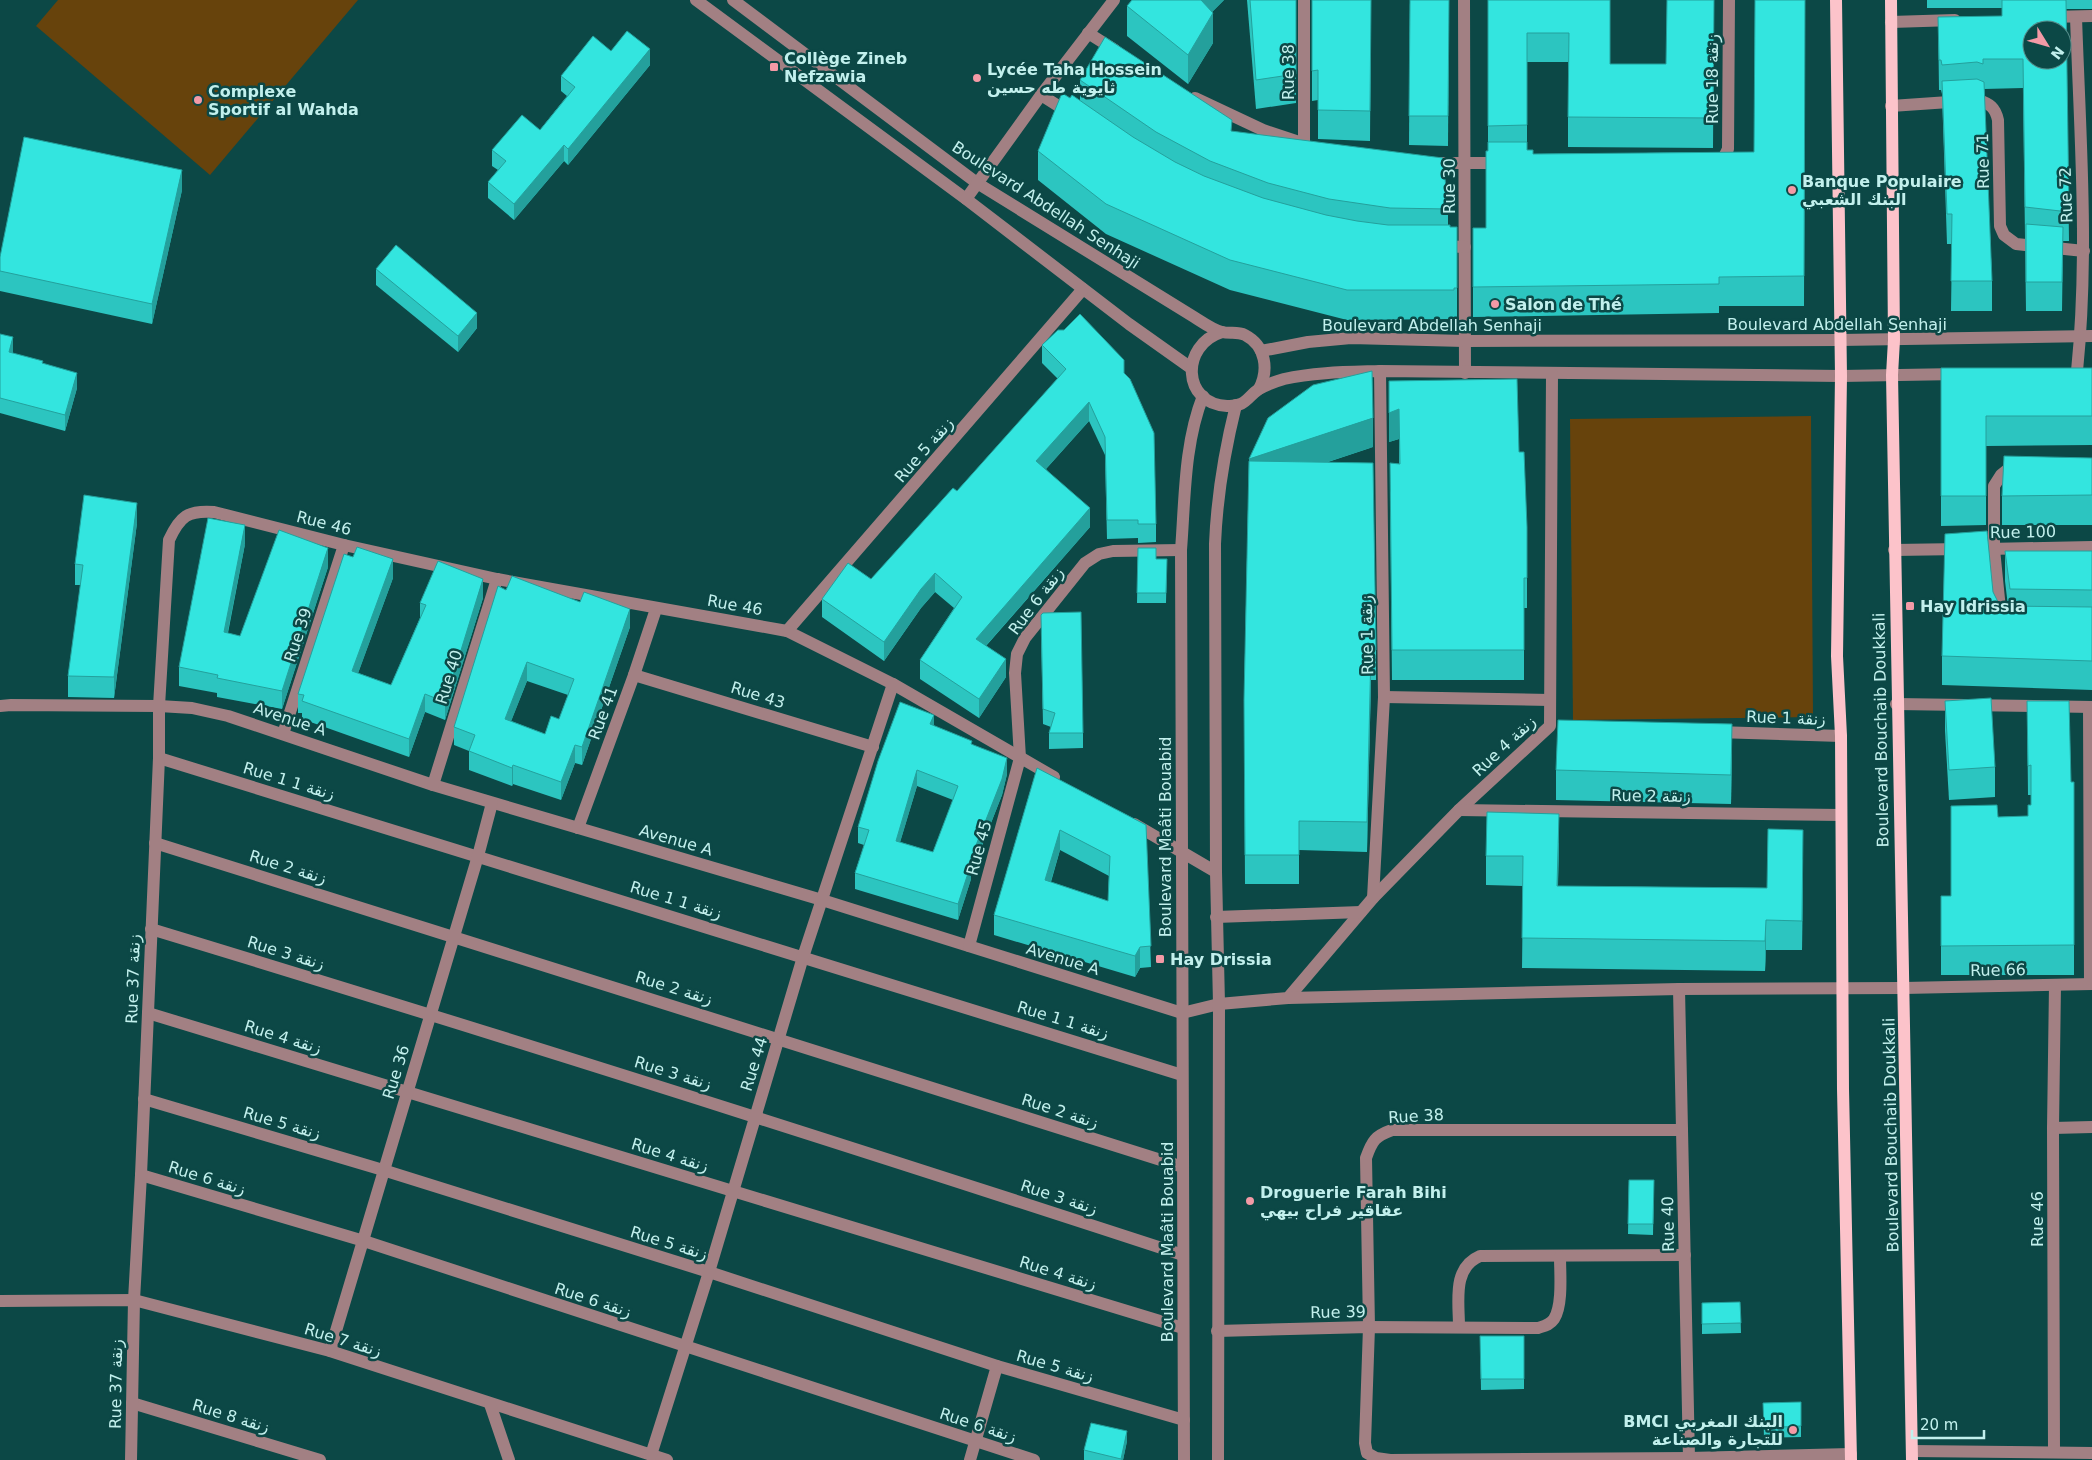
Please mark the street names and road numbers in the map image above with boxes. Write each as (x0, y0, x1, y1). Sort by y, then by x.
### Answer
street label: Rue 18 زنقة (1703, 34, 1723, 124)
street label: Rue 38 (1279, 44, 1298, 100)
street label: Rue 71 (1973, 133, 1993, 189)
street label: Boulevard Abdellah Senhaji (949, 137, 1143, 273)
street label: Rue 30 (1440, 158, 1459, 214)
street label: Rue 72 (2056, 167, 2076, 223)
street label: Boulevard Abdellah Senhaji (1727, 315, 1947, 334)
street label: Boulevard Abdellah Senhaji (1322, 316, 1542, 335)
street label: Rue 5 زنقة (891, 414, 958, 487)
street label: Rue 46 (295, 507, 353, 539)
street label: Rue 100 (1990, 522, 2056, 542)
street label: Rue 6 زنقة (1004, 563, 1068, 639)
street label: Rue 46 (706, 591, 764, 619)
street label: Rue 1 زنقة (1357, 595, 1378, 675)
street label: Rue 39 (280, 606, 316, 664)
street label: Boulevard Bouchaib Doukkali (1869, 613, 1893, 847)
street label: Rue 40 (432, 648, 466, 706)
street label: Rue 43 (729, 678, 787, 712)
street label: Rue 41 (585, 684, 621, 742)
street label: Avenue A (251, 698, 329, 740)
street label: Rue 1 زنقة (1746, 707, 1826, 730)
street label: Rue 4 زنقة (1468, 712, 1540, 781)
street label: Boulevard Maâti Bouabid (1156, 737, 1175, 937)
street label: Rue 1 زنقة 1 (241, 758, 337, 805)
street label: Rue 2 زنقة (1611, 786, 1691, 807)
street label: Rue 45 (963, 819, 995, 877)
street label: Avenue A (637, 820, 715, 860)
street label: Rue 2 زنقة (247, 846, 329, 889)
street label: Rue 1 زنقة 1 (628, 877, 724, 924)
street label: Rue 3 زنقة (245, 932, 327, 975)
street label: Rue 37 زنقة (122, 934, 145, 1024)
street label: Avenue A (1024, 939, 1102, 979)
street label: Rue 66 (1970, 960, 2026, 980)
street label: Rue 2 زنقة (633, 967, 715, 1010)
street label: Rue 1 زنقة 1 (1015, 997, 1111, 1044)
street label: Rue 4 زنقة (242, 1016, 324, 1059)
street label: Boulevard Bouchaib Doukkali (1879, 1018, 1903, 1252)
street label: Rue 44 (737, 1035, 771, 1093)
street label: Rue 36 (379, 1043, 413, 1101)
street label: Rue 3 زنقة (632, 1052, 714, 1095)
street label: Rue 2 زنقة (1019, 1090, 1101, 1133)
street label: Rue 5 زنقة (241, 1103, 323, 1144)
street label: Rue 38 (1388, 1105, 1444, 1127)
street label: Rue 4 زنقة (629, 1134, 711, 1177)
street label: Boulevard Maâti Bouabid (1158, 1142, 1177, 1342)
street label: Rue 6 زنقة (166, 1157, 248, 1200)
street label: Rue 3 زنقة (1018, 1176, 1100, 1219)
street label: Rue 46 (2028, 1191, 2047, 1247)
street label: Rue 40 (1658, 1196, 1678, 1252)
street label: Rue 5 زنقة (628, 1222, 710, 1265)
street label: Rue 4 زنقة (1017, 1252, 1099, 1295)
street label: Rue 6 زنقة (552, 1279, 634, 1322)
street label: Rue 39 (1310, 1302, 1366, 1322)
street label: Rue 7 زنقة (302, 1319, 384, 1362)
street label: Rue 37 زنقة (106, 1339, 127, 1429)
street label: Rue 5 زنقة (1014, 1346, 1096, 1387)
street label: Rue 8 زنقة (190, 1395, 272, 1438)
street label: Rue 6 زنقة (937, 1404, 1019, 1447)

